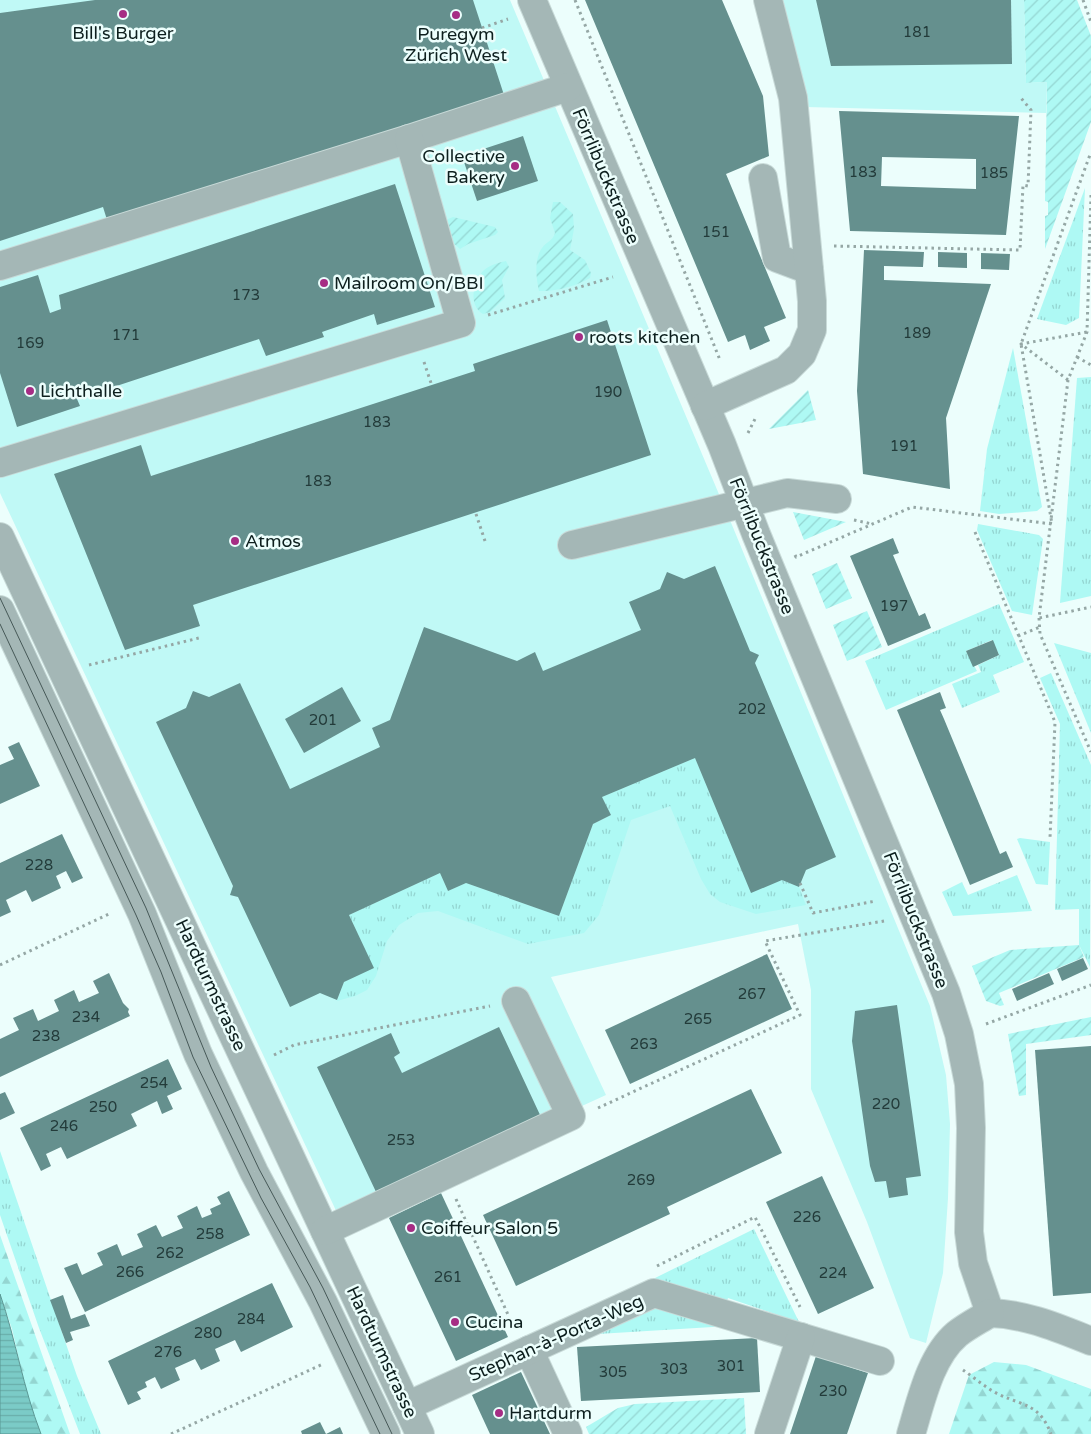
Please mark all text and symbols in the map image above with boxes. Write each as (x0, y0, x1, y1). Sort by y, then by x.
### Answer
marker: Bill's Burger (117, 8, 129, 20)
marker: Puregym Zürich West (450, 9, 462, 21)
place label: Bill's Burger (72, 22, 174, 44)
place label: Puregym Zürich West (405, 23, 507, 66)
house number: 181 (903, 23, 931, 41)
street label: Förrlibuckstrasse (567, 105, 645, 247)
place label: Collective Bakery (422, 145, 505, 188)
marker: Collective Bakery (509, 160, 521, 172)
house number: 183 (849, 163, 877, 181)
house number: 185 (980, 164, 1008, 182)
house number: 151 (702, 223, 730, 241)
place label: Mailroom On/BBI (334, 272, 484, 294)
marker: Mailroom On/BBI (318, 277, 330, 289)
house number: 173 (232, 286, 260, 304)
house number: 189 (903, 324, 931, 342)
house number: 171 (112, 326, 140, 344)
place label: roots kitchen (589, 326, 700, 348)
marker: roots kitchen (573, 331, 585, 343)
house number: 169 (16, 334, 44, 352)
place label: Lichthalle (40, 380, 122, 402)
house number: 190 (594, 383, 622, 401)
marker: Lichthalle (24, 385, 36, 397)
house number: 183 (363, 413, 391, 431)
house number: 191 (890, 437, 918, 455)
house number: 183 (304, 472, 332, 490)
street label: Förrlibuckstrasse (725, 474, 799, 618)
place label: Atmos (245, 530, 301, 552)
marker: Atmos (229, 535, 241, 547)
house number: 197 (880, 597, 908, 615)
house number: 202 (738, 700, 766, 718)
house number: 201 (309, 711, 337, 729)
street label: Förrlibuckstrasse (879, 848, 953, 992)
house number: 228 (25, 856, 53, 874)
street label: Hardturmstrasse (171, 916, 251, 1054)
house number: 267 (738, 985, 766, 1003)
house number: 234 (72, 1008, 100, 1026)
house number: 265 (684, 1010, 712, 1028)
house number: 238 (32, 1027, 60, 1045)
house number: 263 (630, 1035, 658, 1053)
house number: 254 (140, 1074, 168, 1092)
house number: 220 (872, 1095, 900, 1113)
house number: 250 (89, 1098, 117, 1116)
house number: 246 (50, 1117, 78, 1135)
house number: 253 (387, 1131, 415, 1149)
house number: 269 (627, 1171, 655, 1189)
house number: 226 (793, 1208, 821, 1226)
place label: Coiffeur Salon 5 (421, 1217, 558, 1239)
marker: Coiffeur Salon 5 (405, 1222, 417, 1234)
house number: 258 (196, 1225, 224, 1243)
house number: 262 (156, 1244, 184, 1262)
house number: 266 (116, 1263, 144, 1281)
house number: 224 (819, 1264, 847, 1282)
house number: 261 (434, 1268, 462, 1286)
street label: Hardturmstrasse (342, 1283, 422, 1421)
street label: Stephan-à-Porta-Weg (465, 1290, 647, 1386)
house number: 284 (237, 1310, 265, 1328)
place label: Cucina (465, 1311, 523, 1333)
marker: Cucina (449, 1316, 461, 1328)
house number: 280 (194, 1324, 222, 1342)
house number: 276 (154, 1343, 182, 1361)
house number: 301 (717, 1357, 745, 1375)
house number: 303 (660, 1360, 688, 1378)
house number: 305 (599, 1363, 627, 1381)
house number: 230 (819, 1382, 847, 1400)
place label: Hartdurm (509, 1402, 592, 1424)
marker: Hartdurm (493, 1407, 505, 1419)

